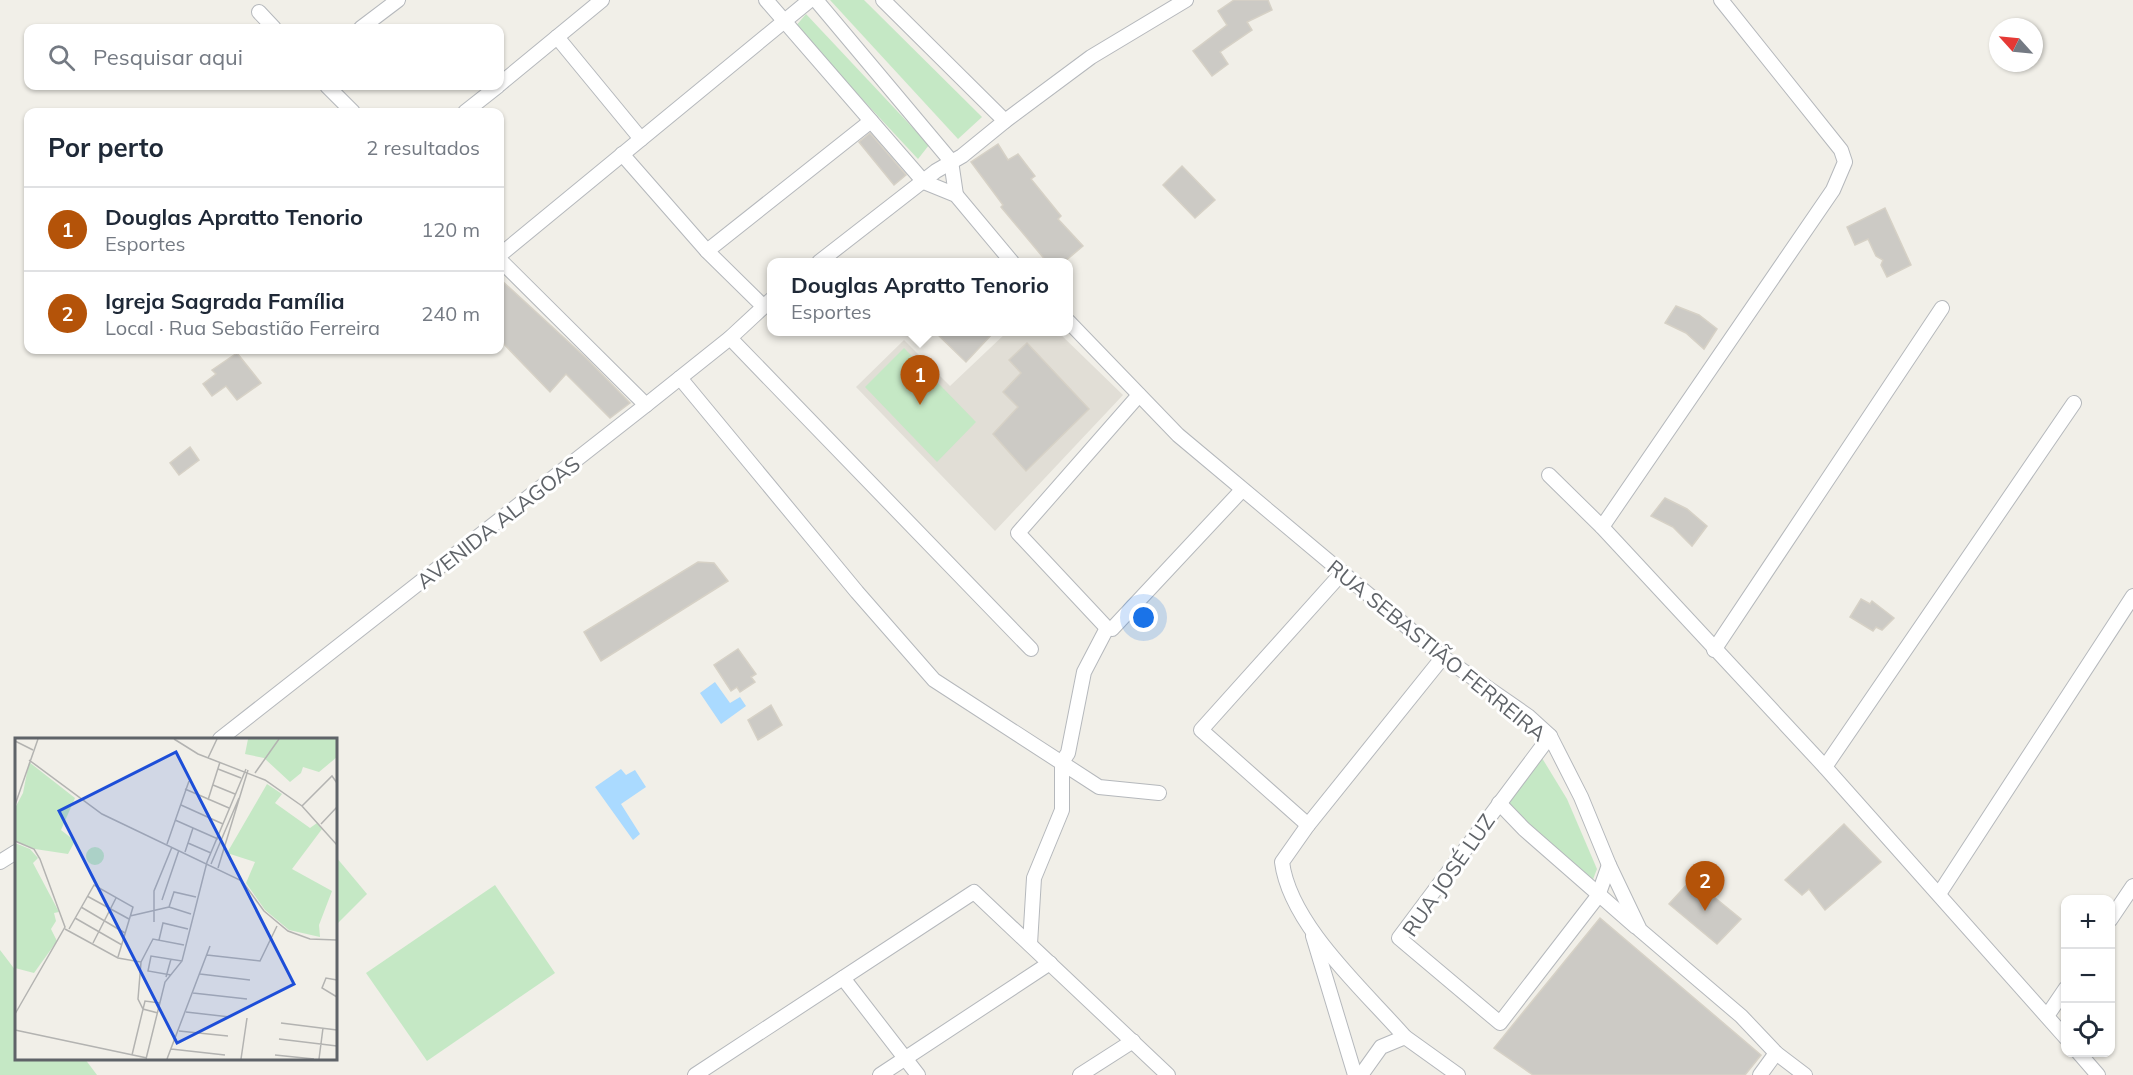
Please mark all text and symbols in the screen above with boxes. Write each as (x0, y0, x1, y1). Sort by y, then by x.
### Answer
north arrow (1989, 18, 2043, 72)
search box (24, 24, 504, 90)
icon: search (45, 41, 78, 74)
text: Pesquisar aqui (93, 43, 243, 71)
text: Por perto (48, 131, 164, 164)
text: 2 resultados (366, 135, 480, 160)
text: Douglas Apratto Tenorio (105, 203, 363, 231)
text: 1 (62, 217, 74, 242)
text: 120 m (421, 217, 480, 242)
text: Esportes (105, 231, 185, 256)
popup (767, 258, 1073, 336)
text: Douglas Apratto Tenorio (791, 271, 1049, 299)
text: Igreja Sagrada Família (105, 287, 345, 315)
text: Esportes (791, 299, 871, 324)
text: 2 (62, 301, 74, 326)
text: 240 m (421, 301, 480, 326)
text: Local · Rua Sebastião Ferreira (105, 315, 380, 340)
pin: 1 (900, 356, 940, 405)
street label: AVENIDA ALAGOAS (411, 450, 585, 594)
street label: RUA SEBASTIÃO FERREIRA (1322, 554, 1552, 747)
your location (1129, 603, 1158, 632)
inset map (15, 738, 338, 1060)
street label: RUA JOSÉ LUZ (1396, 809, 1500, 941)
pin: 2 (1686, 862, 1724, 911)
map controls (2061, 895, 2115, 1057)
button: + (2061, 895, 2115, 949)
button: − (2061, 949, 2115, 1003)
button: locate (2061, 1003, 2115, 1057)

